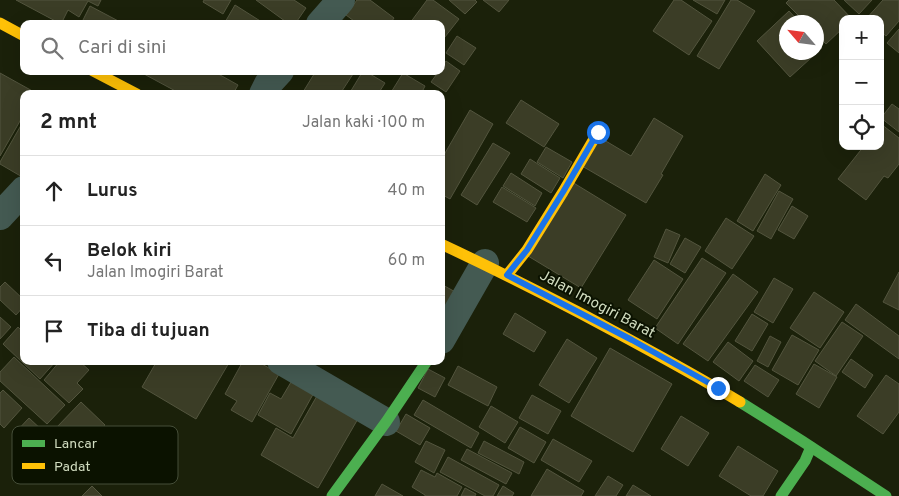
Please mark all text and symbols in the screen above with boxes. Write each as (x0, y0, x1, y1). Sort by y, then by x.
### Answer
north arrow (779, 15, 824, 60)
map controls (839, 15, 884, 150)
button: + (839, 15, 884, 60)
search box (20, 20, 445, 75)
icon: search (38, 34, 66, 62)
text: Cari di sini (78, 36, 166, 60)
button: − (839, 60, 884, 105)
button: locate (839, 105, 884, 150)
text: 2 mnt (40, 109, 97, 136)
text: Jalan kaki · 100 m (302, 113, 425, 133)
route start (587, 121, 610, 144)
icon: ahead (40, 177, 68, 205)
text: Lurus (87, 179, 138, 203)
text: 40 m (387, 181, 425, 201)
text: Belok kiri (87, 239, 172, 263)
icon: left (40, 247, 68, 275)
text: 60 m (388, 251, 425, 271)
text: Jalan Imogiri Barat (87, 263, 224, 283)
street label: Jalan Imogiri Barat (536, 267, 658, 343)
icon: arrive (40, 317, 68, 345)
text: Tiba di tujuan (87, 319, 210, 343)
route end (707, 377, 730, 400)
legend (12, 426, 178, 484)
text: Lancar (54, 436, 98, 453)
text: Padat (54, 459, 90, 476)

